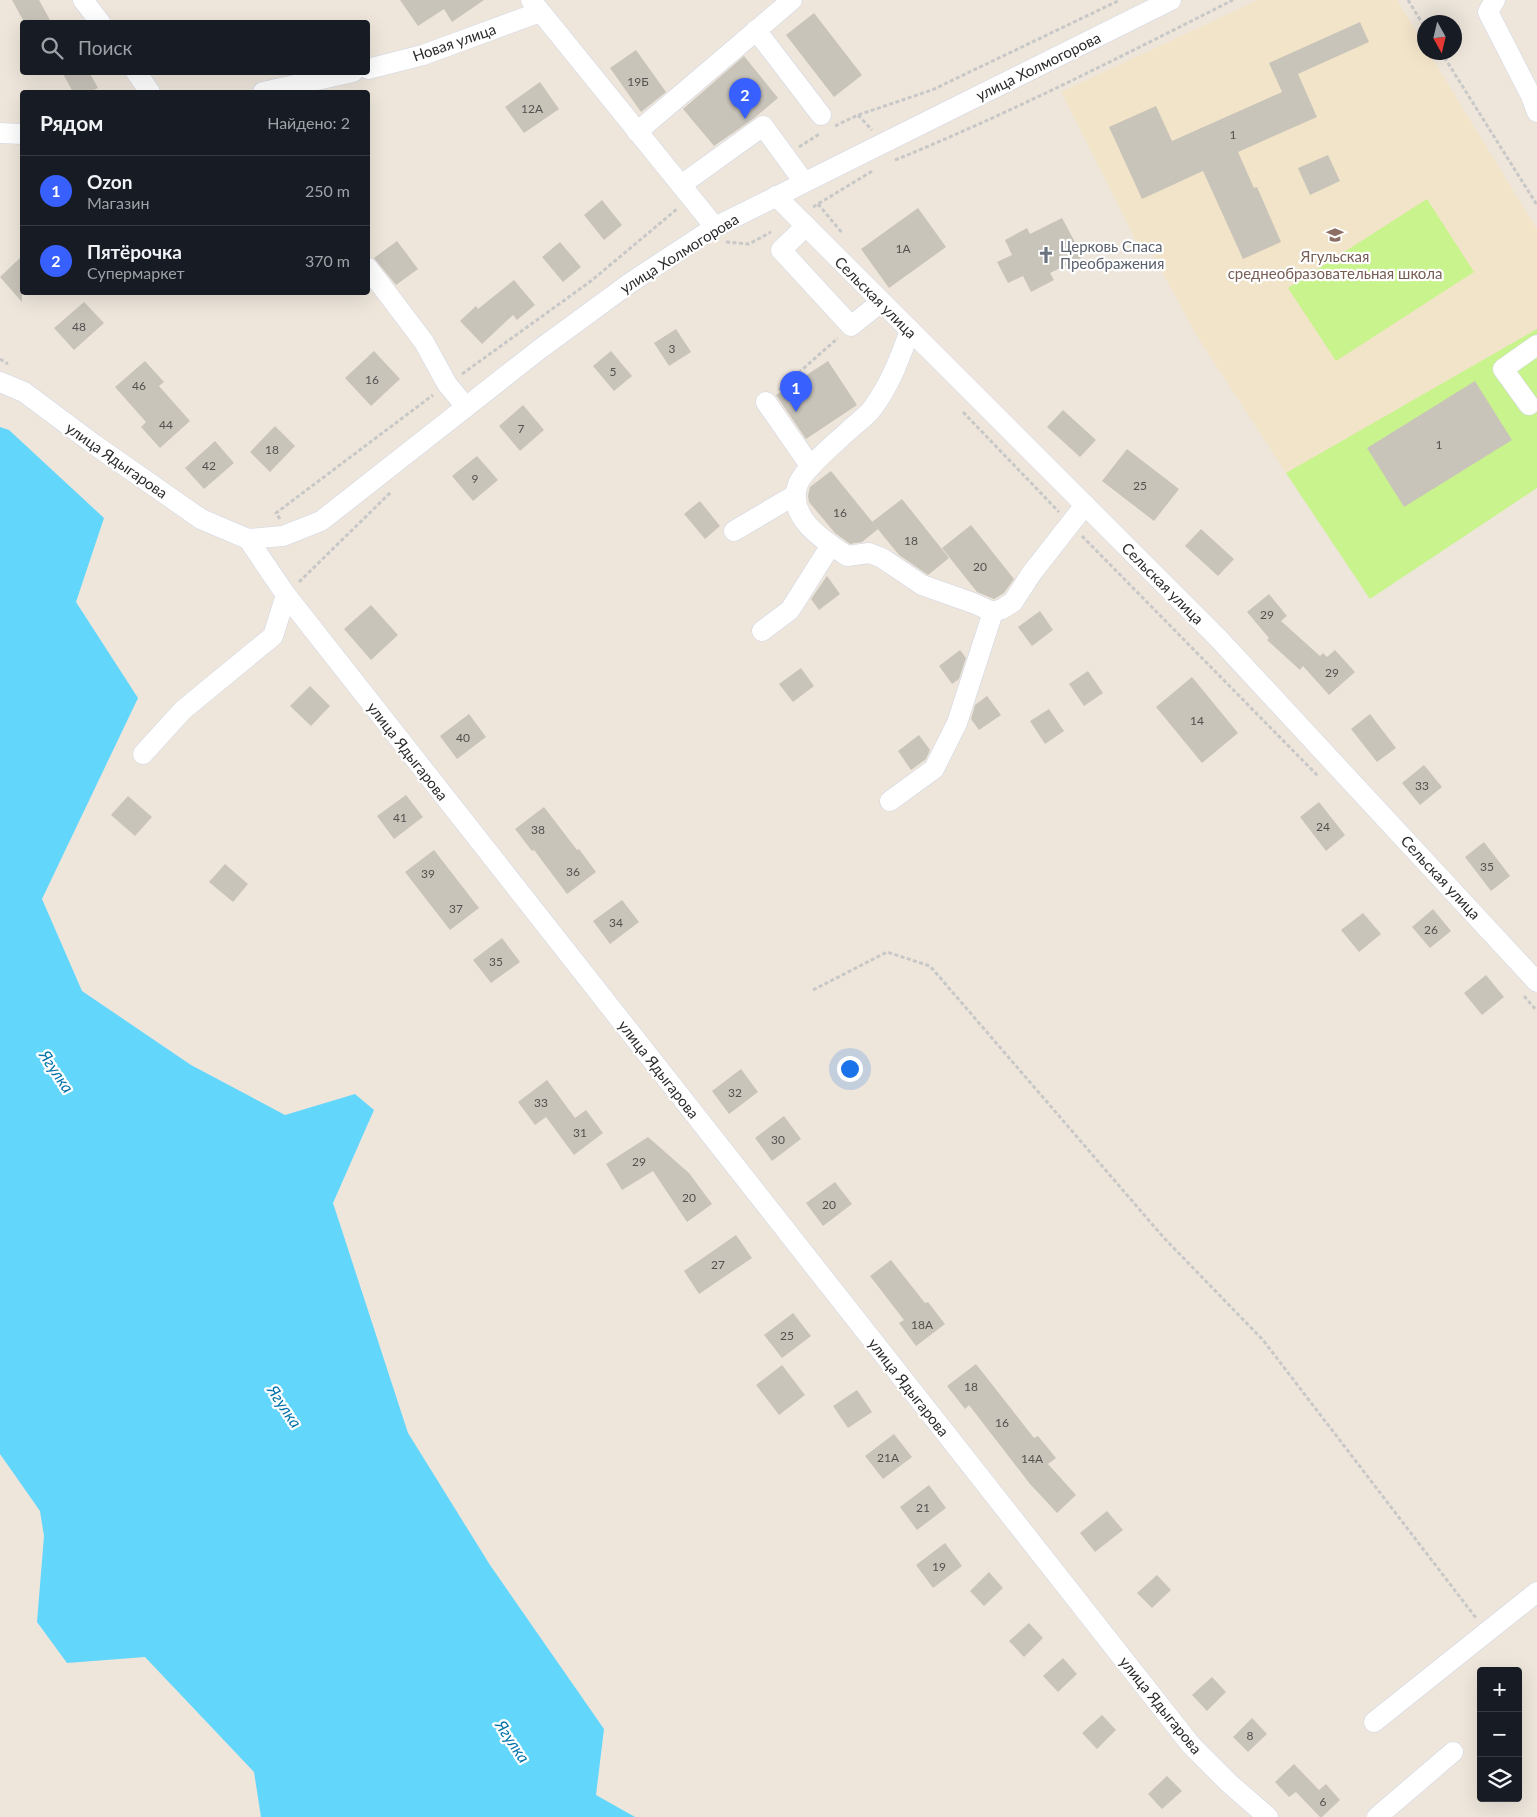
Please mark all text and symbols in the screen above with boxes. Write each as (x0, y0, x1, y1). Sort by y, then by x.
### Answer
north arrow (1417, 15, 1462, 60)
street label: Новая улица (410, 19, 498, 65)
search box (20, 20, 370, 75)
street label: улица Холмогорова (973, 28, 1103, 104)
icon: search (38, 34, 66, 62)
text: Поиск (78, 36, 132, 59)
house number: 19Б (627, 74, 649, 89)
pin: 2 (729, 78, 761, 119)
house number: 12А (521, 101, 544, 116)
text: Рядом (40, 110, 103, 135)
text: Найдено: 2 (267, 113, 350, 132)
house number: 1 (1230, 127, 1237, 142)
text: Ozon (87, 170, 132, 193)
text: 1 (51, 181, 61, 200)
text: 250 m (305, 181, 350, 200)
text: Магазин (87, 193, 149, 212)
street label: улица Холмогорова (616, 209, 742, 297)
school or university icon: Ягульская среднеобразовательная школа (1325, 225, 1345, 245)
place label: Церковь Спаса Преображения (1060, 237, 1164, 272)
text: Пятёрочка (87, 240, 182, 263)
house number: 1А (895, 241, 911, 256)
church icon: Церковь Спаса Преображения (1036, 245, 1056, 265)
place label: Ягульская среднеобразовательная школа (1228, 247, 1442, 282)
text: 2 (51, 251, 61, 270)
text: 370 m (305, 251, 350, 270)
street label: Сельская улица (831, 252, 921, 342)
text: Супермаркет (87, 263, 185, 282)
house number: 48 (72, 319, 86, 334)
house number: 3 (669, 341, 676, 356)
house number: 5 (610, 364, 617, 379)
pin: 1 (780, 371, 812, 412)
house number: 16 (365, 372, 379, 387)
house number: 46 (132, 378, 146, 393)
house number: 44 (159, 417, 173, 432)
street label: улица Ядыгарова (63, 418, 171, 502)
house number: 7 (518, 421, 525, 436)
house number: 1 (1436, 437, 1443, 452)
house number: 18 (265, 442, 279, 457)
house number: 42 (202, 458, 216, 473)
house number: 9 (472, 471, 479, 486)
house number: 25 (1133, 478, 1147, 493)
house number: 16 (833, 505, 847, 520)
house number: 18 (904, 533, 918, 548)
street label: Сельская улица (1118, 538, 1208, 628)
house number: 20 (973, 559, 987, 574)
house number: 29 (1260, 607, 1274, 622)
house number: 29 (1325, 665, 1339, 680)
street label: улица Ядыгарова (364, 698, 452, 804)
house number: 14 (1190, 713, 1204, 728)
house number: 40 (456, 730, 470, 745)
house number: 33 (1415, 778, 1429, 793)
house number: 41 (393, 810, 407, 825)
house number: 24 (1316, 819, 1330, 834)
house number: 38 (531, 822, 545, 837)
street label: Сельская улица (1397, 831, 1485, 923)
house number: 35 (1480, 859, 1494, 874)
house number: 36 (566, 864, 580, 879)
house number: 39 (421, 866, 435, 881)
house number: 37 (449, 901, 463, 916)
house number: 34 (609, 915, 623, 930)
house number: 26 (1424, 922, 1438, 937)
house number: 35 (489, 954, 503, 969)
street label: улица Ядыгарова (615, 1016, 703, 1122)
water label: Ягулка (35, 1045, 78, 1096)
your location (837, 1056, 863, 1082)
house number: 32 (728, 1085, 742, 1100)
house number: 33 (534, 1095, 548, 1110)
house number: 31 (573, 1125, 587, 1140)
house number: 30 (771, 1132, 785, 1147)
house number: 29 (632, 1154, 646, 1169)
house number: 20 (682, 1190, 696, 1205)
house number: 20 (822, 1197, 836, 1212)
house number: 27 (711, 1257, 725, 1272)
house number: 18А (911, 1317, 934, 1332)
house number: 25 (780, 1328, 794, 1343)
street label: улица Ядыгарова (865, 1334, 953, 1440)
house number: 18 (964, 1379, 978, 1394)
water label: Ягулка (263, 1380, 306, 1431)
house number: 16 (995, 1415, 1009, 1430)
house number: 21А (877, 1450, 900, 1465)
house number: 14А (1021, 1451, 1044, 1466)
house number: 21 (916, 1500, 930, 1515)
house number: 19 (932, 1559, 946, 1574)
street label: улица Ядыгарова (1116, 1653, 1206, 1757)
map controls (1477, 1667, 1522, 1802)
button: + (1477, 1667, 1522, 1712)
button: − (1477, 1712, 1522, 1757)
water label: Ягулка (491, 1715, 534, 1766)
house number: 8 (1247, 1728, 1254, 1743)
button: layers (1477, 1757, 1522, 1802)
house number: 6 (1320, 1794, 1327, 1809)

